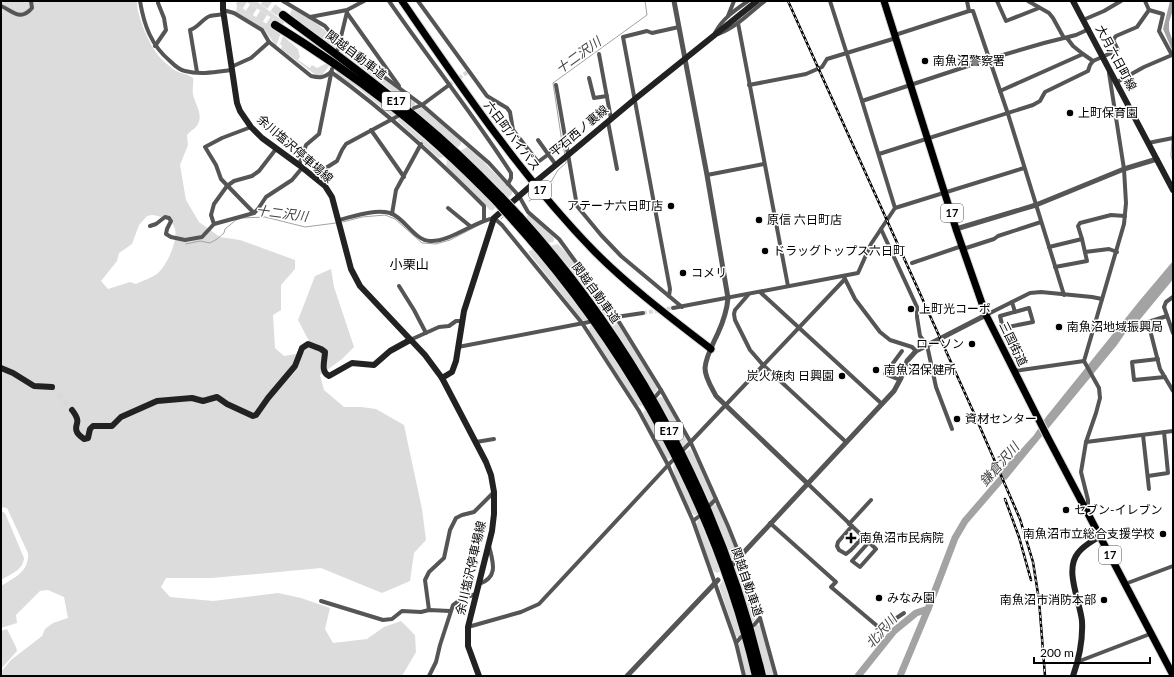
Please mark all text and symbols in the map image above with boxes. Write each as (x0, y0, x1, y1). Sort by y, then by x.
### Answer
street label: 大月六日町線 (1093, 22, 1140, 93)
street label: 関越自動車道 (323, 27, 390, 82)
water label: 十二沢川 (552, 32, 605, 77)
place label: 南魚沼警察署 (933, 53, 1005, 68)
marker: 南魚沼警察署 (920, 56, 930, 66)
road number: E17 (382, 92, 410, 110)
street label: 六日町バイパス (481, 98, 544, 174)
street label: 平石西ノ裏線 (546, 102, 611, 160)
place label: 上町保育園 (1078, 105, 1138, 120)
marker: 上町保育園 (1065, 108, 1075, 118)
street label: 余川塩沢停車場線 (254, 111, 336, 186)
road number: 17 (529, 181, 551, 199)
place label: アテーナ六日町店 (567, 198, 663, 213)
marker: アテーナ六日町店 (666, 201, 676, 211)
water label: 十二沢川 (255, 202, 311, 224)
road number: 17 (941, 204, 963, 222)
place label: 原信 六日町店 (767, 212, 842, 227)
marker: 原信 六日町店 (754, 215, 764, 225)
place label: ドラッグトップス六日町 (773, 243, 905, 258)
marker: ドラッグトップス六日町 (760, 246, 770, 256)
district label: 小栗山 (389, 256, 429, 272)
street label: 関越自動車道 (569, 259, 624, 326)
place label: コメリ (691, 265, 727, 280)
marker: コメリ (678, 268, 688, 278)
place label: 上町光コーポ (919, 301, 991, 316)
marker: 上町光コーポ (906, 304, 916, 314)
street label: 三国街道 (996, 319, 1031, 369)
place label: 南魚沼地域振興局 (1067, 319, 1163, 334)
marker: 南魚沼地域振興局 (1054, 322, 1064, 332)
place label: ローソン (916, 336, 964, 351)
marker: ローソン (967, 339, 977, 349)
place label: 南魚沼保健所 (884, 362, 956, 377)
marker: 南魚沼保健所 (871, 365, 881, 375)
place label: 炭火焼肉 日興園 (747, 368, 834, 383)
marker: 炭火焼肉 日興園 (837, 371, 847, 381)
place label: 資材センター (965, 411, 1037, 426)
marker: 資材センター (952, 414, 962, 424)
road number: E17 (655, 422, 683, 440)
water label: 鎌倉沢川 (976, 438, 1023, 489)
place label: セブン-イレブン (1074, 502, 1162, 517)
marker: セブン-イレブン (1061, 505, 1071, 515)
street label: 余川塩沢停車場線 (452, 519, 489, 616)
place label: 南魚沼市立総合支援学校 (1023, 526, 1155, 541)
marker: 南魚沼市立総合支援学校 (1158, 529, 1168, 539)
place label: 南魚沼市民病院 (860, 530, 944, 545)
marker: 南魚沼市民病院 (845, 532, 857, 544)
street label: 関越自動車道 (729, 545, 766, 618)
road number: 17 (1099, 546, 1121, 564)
place label: みなみ園 (887, 590, 935, 605)
place label: 南魚沼市消防本部 (1000, 592, 1096, 607)
marker: みなみ園 (874, 593, 884, 603)
marker: 南魚沼市消防本部 (1099, 595, 1109, 605)
water label: 北沢川 (862, 610, 901, 651)
scale bar (1034, 639, 1150, 665)
text: 200 m (1040, 645, 1074, 660)

